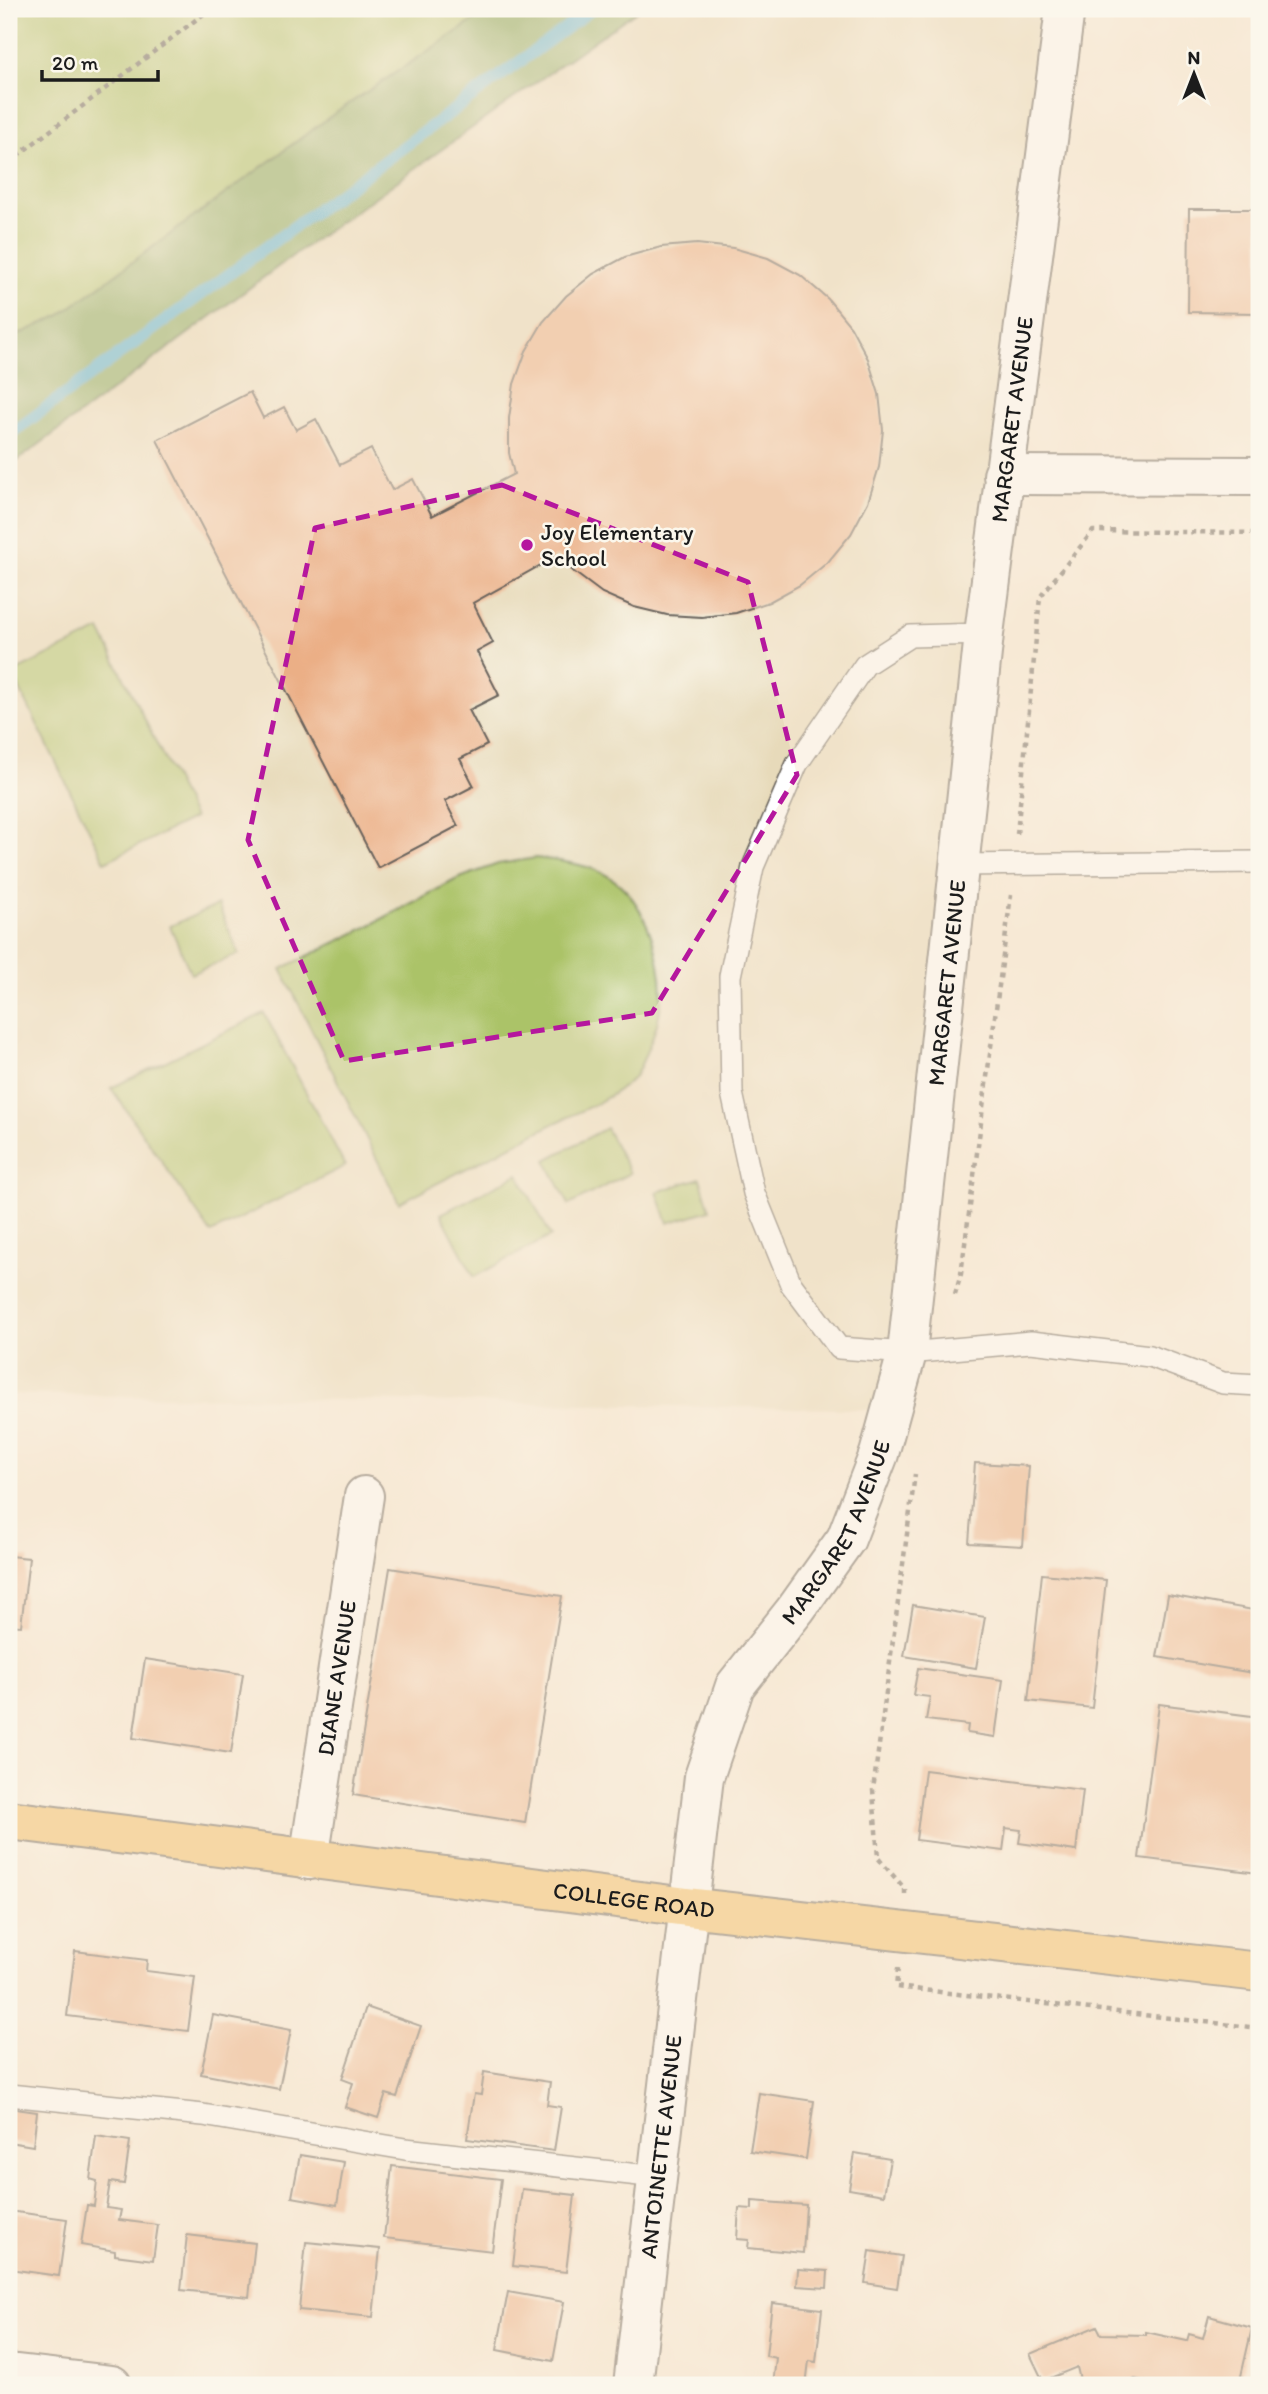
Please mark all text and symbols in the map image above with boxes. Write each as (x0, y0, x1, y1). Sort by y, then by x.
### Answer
scale bar (42, 38, 158, 82)
north arrow (1160, 38, 1230, 108)
text: N (1188, 46, 1200, 69)
text: 20 m (52, 50, 99, 75)
street label: MARGARET AVENUE (985, 315, 1039, 524)
place label: Joy Elementary School (541, 518, 694, 572)
marker: Joy Elementary School (519, 537, 535, 553)
street label: MARGARET AVENUE (922, 878, 972, 1087)
street label: MARGARET AVENUE (775, 1437, 896, 1630)
street label: DIANE AVENUE (311, 1599, 362, 1758)
street label: COLLEGE ROAD (552, 1876, 716, 1924)
street label: ANTOINETTE AVENUE (634, 2033, 688, 2260)

